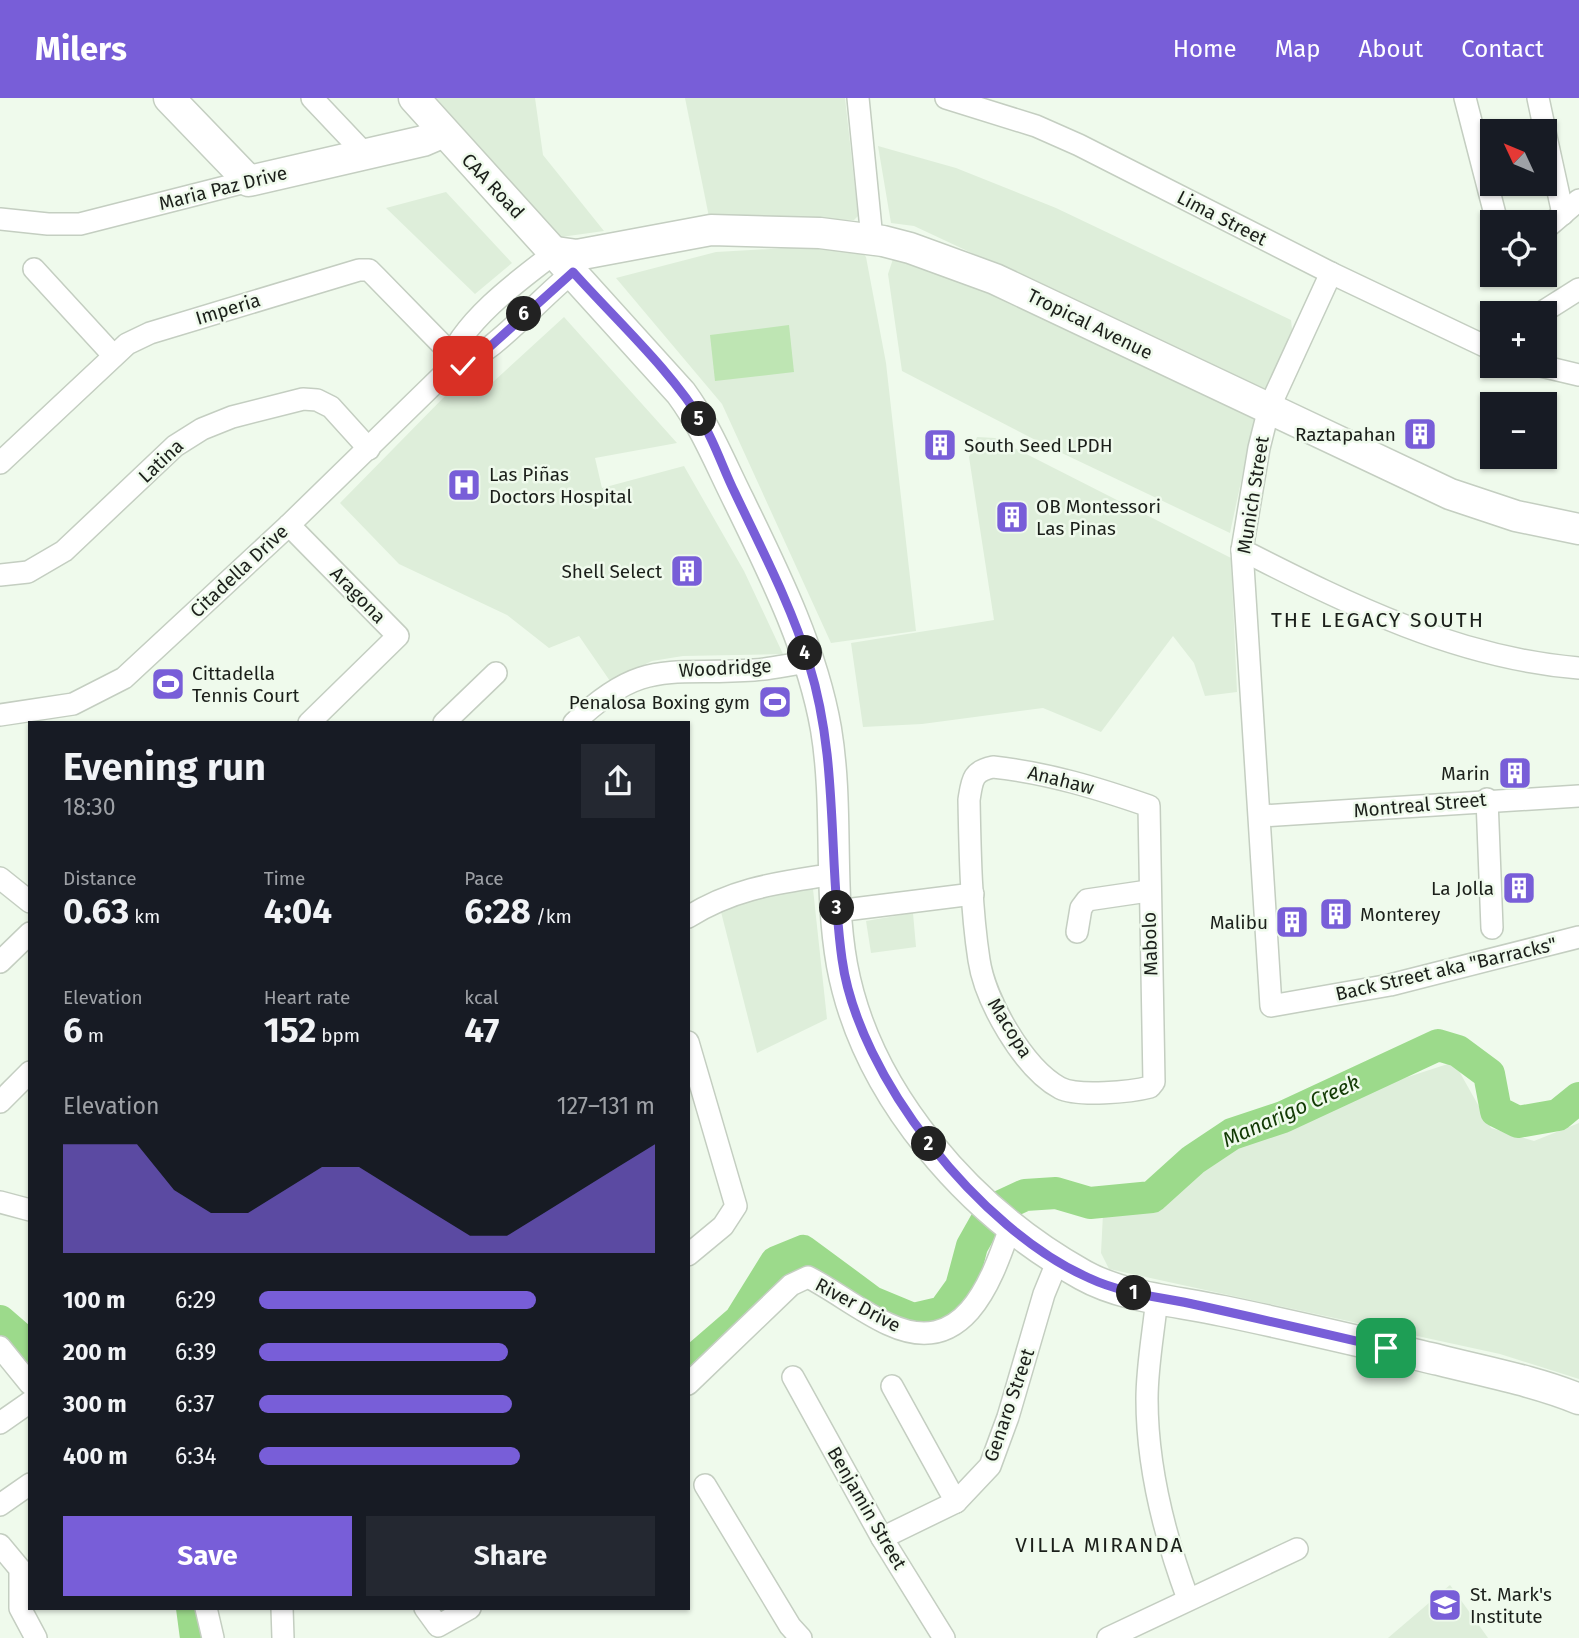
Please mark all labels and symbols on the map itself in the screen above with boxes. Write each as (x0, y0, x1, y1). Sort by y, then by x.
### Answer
north arrow (1480, 119, 1558, 196)
street label: CAA Road (457, 148, 529, 224)
street label: Maria Paz Drive (156, 161, 290, 215)
street label: Lima Street (1173, 186, 1271, 251)
street label: Tropical Avenue (1024, 284, 1156, 364)
street label: Imperia (193, 288, 263, 330)
pin: 6 (506, 296, 542, 332)
pin (433, 336, 493, 396)
pin: 5 (682, 402, 716, 436)
building icon: Raztapahan (1401, 415, 1439, 453)
place label: Raztapahan (1295, 423, 1396, 446)
building icon: South Seed LPDH (921, 426, 959, 464)
street label: Latina (134, 434, 188, 488)
place label: South Seed LPDH (964, 434, 1113, 457)
street label: Munich Street (1232, 434, 1274, 556)
place label: Las Piñas Doctors Hospital (489, 463, 632, 508)
hospital icon: Las Piñas Doctors Hospital (445, 466, 483, 504)
place label: OB Montessori Las Pinas (1036, 495, 1161, 540)
building icon: OB Montessori Las Pinas (993, 498, 1031, 536)
street label: Citadella Drive (185, 520, 293, 622)
building icon: Shell Select (668, 552, 706, 590)
place label: Shell Select (562, 560, 662, 583)
street label: Aragona (325, 562, 391, 628)
district label: THE LEGACY SOUTH (1271, 607, 1485, 633)
pin: 4 (788, 636, 822, 670)
street label: Woodridge (678, 654, 772, 682)
place label: Cittadella Tennis Court (192, 662, 299, 707)
sports icon: Cittadella Tennis Court (149, 665, 187, 703)
sports icon: Penalosa Boxing gym (756, 683, 794, 721)
place label: Penalosa Boxing gym (569, 691, 750, 714)
building icon: Marin (1496, 754, 1534, 792)
street label: Anahaw (1026, 761, 1097, 799)
place label: Marin (1441, 762, 1490, 785)
street label: Montreal Street (1353, 788, 1487, 822)
building icon: La Jolla (1500, 869, 1538, 907)
place label: La Jolla (1431, 877, 1494, 900)
pin: 3 (820, 890, 854, 926)
building icon: Monterey (1317, 895, 1355, 933)
building icon: Malibu (1273, 903, 1311, 941)
place label: Monterey (1360, 903, 1441, 926)
place label: Malibu (1210, 911, 1268, 934)
street label: Mabolo (1137, 912, 1163, 976)
street label: Back Street aka "Barracks" (1333, 932, 1559, 1006)
street label: Macopa (983, 994, 1037, 1062)
water label: Manarigo Creek (1218, 1069, 1364, 1153)
pin: 2 (912, 1126, 946, 1162)
street label: River Drive (811, 1273, 905, 1337)
pin: 1 (1116, 1276, 1152, 1310)
pin (1356, 1318, 1416, 1378)
street label: Genaro Street (979, 1345, 1039, 1465)
street label: Benjamin Street (823, 1442, 912, 1574)
district label: VILLA MIRANDA (1015, 1532, 1185, 1558)
place label: St. Mark's Institute (1470, 1583, 1552, 1628)
school or university icon: St. Mark's Institute (1426, 1586, 1464, 1624)

